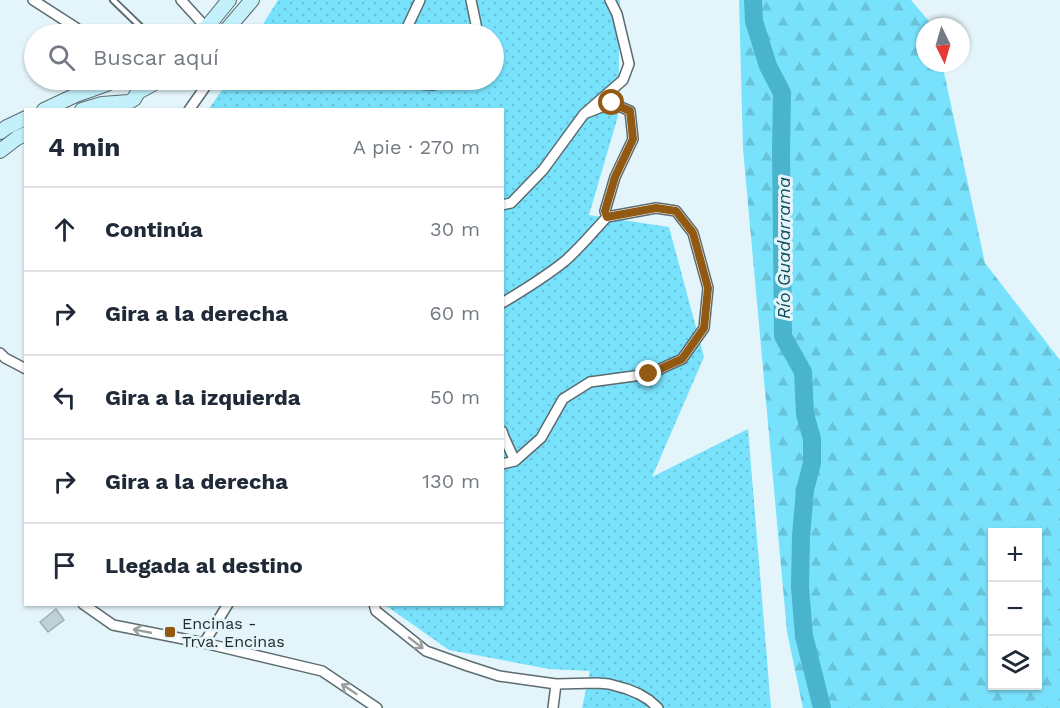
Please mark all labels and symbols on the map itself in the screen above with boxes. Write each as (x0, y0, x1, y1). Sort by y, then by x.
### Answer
north arrow (916, 18, 970, 72)
route start (598, 89, 624, 115)
water label: Río Guadarrama (773, 177, 794, 319)
route end (635, 360, 661, 386)
place label: Encinas - Trva. Encinas (182, 614, 285, 651)
one-way arrow (132, 625, 152, 636)
marker: Encinas - Trva. Encinas (163, 625, 177, 639)
one-way arrow (408, 636, 424, 649)
one-way arrow (341, 683, 358, 696)

